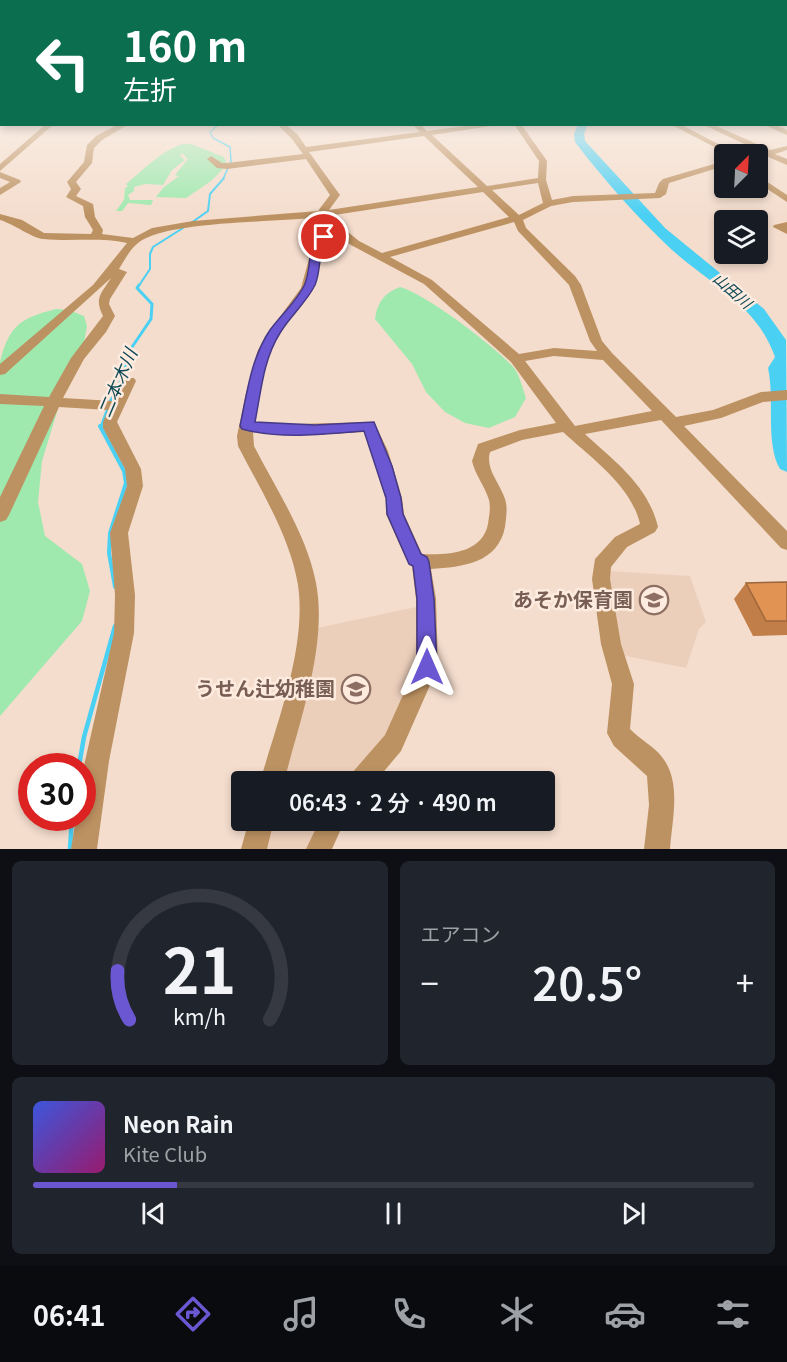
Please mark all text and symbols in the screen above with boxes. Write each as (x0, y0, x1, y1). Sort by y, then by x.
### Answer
text: 160 m (123, 13, 247, 74)
icon: left (24, 24, 102, 102)
text: 左折 (123, 69, 177, 108)
north arrow (714, 144, 768, 198)
map controls (714, 144, 768, 264)
button: layers (714, 210, 768, 264)
pin (298, 211, 349, 262)
icon: arrive (307, 220, 340, 253)
water label: 山田川 (709, 267, 758, 314)
water label: 二本木川 (90, 342, 143, 420)
place label: あそか保育園 (513, 584, 633, 613)
school or university icon: あそか保育園 (638, 584, 670, 616)
position arrow (395, 635, 459, 699)
place label: うせん辻幼稚園 (195, 673, 335, 702)
school or university icon: うせん辻幼稚園 (340, 673, 372, 705)
speed limit sign: 30 (18, 753, 96, 831)
text: 06:43 · 2 分 · 490 m (289, 785, 497, 817)
text: エアコン (421, 919, 501, 948)
text: 21 (163, 922, 237, 1012)
text: 20.5° (532, 949, 642, 1014)
text: − (421, 958, 439, 1006)
text: + (736, 958, 754, 1006)
text: km/h (173, 1000, 226, 1031)
text: Neon Rain (123, 1107, 234, 1139)
text: Kite Club (123, 1139, 207, 1168)
icon: previous (137, 1197, 170, 1230)
icon: pause (377, 1197, 410, 1230)
icon: next (617, 1197, 650, 1230)
icon: directions (172, 1293, 214, 1335)
icon: music (280, 1293, 322, 1335)
icon: phone (388, 1293, 430, 1335)
icon: climate (496, 1293, 538, 1335)
icon: car (604, 1293, 646, 1335)
icon: filters (712, 1293, 754, 1335)
text: 06:41 (33, 1295, 106, 1334)

